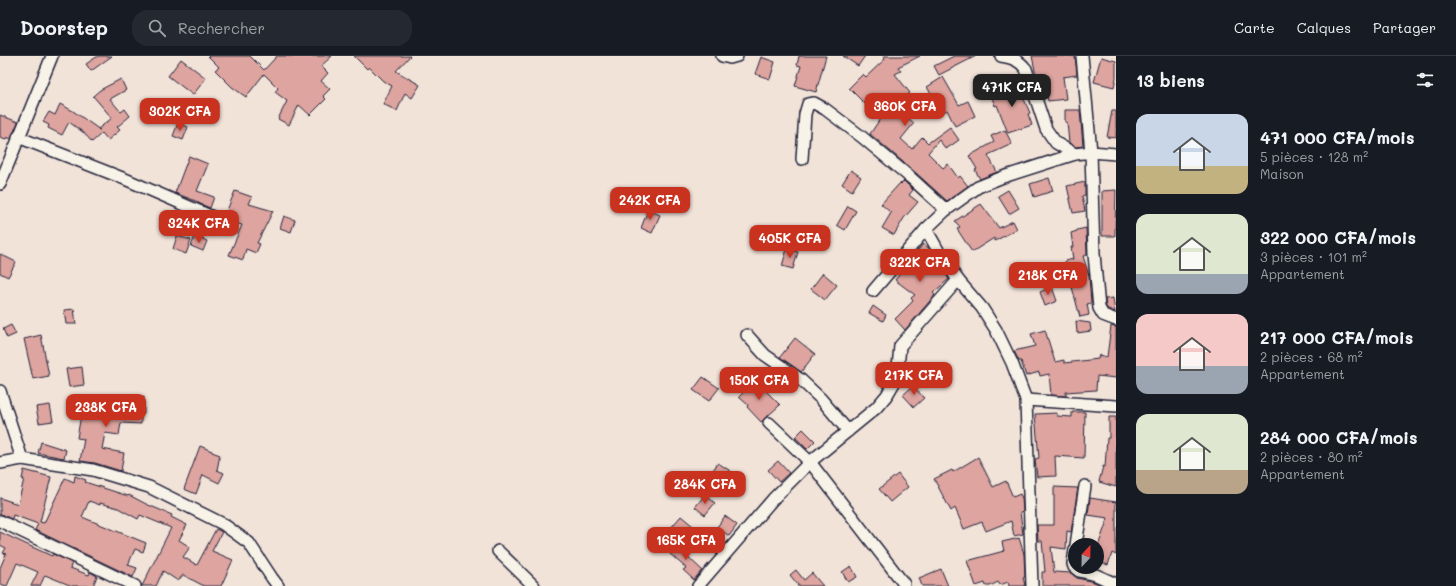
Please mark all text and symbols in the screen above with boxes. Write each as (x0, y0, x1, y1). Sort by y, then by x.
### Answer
search box (132, 10, 412, 46)
text: Doorstep (20, 15, 108, 40)
icon: search (146, 17, 168, 39)
text: Rechercher (178, 18, 265, 38)
text: Carte (1234, 18, 1275, 37)
text: Calques (1297, 18, 1351, 37)
text: Partager (1373, 18, 1436, 37)
text: 13 biens (1136, 69, 1205, 91)
icon: filters (1414, 69, 1436, 91)
pin: 471K CFA (971, 74, 1053, 108)
text: 471K CFA (982, 78, 1042, 95)
pin: 360K CFA (864, 93, 946, 127)
text: 360K CFA (874, 97, 937, 114)
pin: 302K CFA (139, 98, 221, 132)
text: 302K CFA (149, 102, 211, 119)
text: 471 000 CFA/mois (1260, 126, 1415, 148)
icon: home (1168, 130, 1216, 178)
text: 5 pièces · 128 m² (1260, 148, 1368, 165)
text: Maison (1260, 165, 1304, 182)
pin: 242K CFA (609, 187, 691, 221)
text: 242K CFA (619, 191, 681, 208)
pin: 324K CFA (158, 210, 240, 244)
text: 324K CFA (168, 214, 230, 231)
pin: 405K CFA (749, 225, 831, 259)
text: 322 000 CFA/mois (1260, 226, 1416, 248)
text: 405K CFA (758, 229, 822, 246)
icon: home (1168, 230, 1216, 278)
text: 3 pièces · 101 m² (1260, 248, 1367, 265)
pin: 322K CFA (879, 249, 961, 283)
text: 322K CFA (889, 253, 951, 270)
pin: 218K CFA (1007, 262, 1089, 296)
text: Appartement (1260, 265, 1345, 282)
text: 218K CFA (1018, 266, 1078, 283)
text: 217 000 CFA/mois (1260, 326, 1413, 348)
icon: home (1168, 330, 1216, 378)
text: 2 pièces · 68 m² (1260, 348, 1363, 365)
pin: 217K CFA (873, 362, 955, 396)
text: Appartement (1260, 365, 1345, 382)
text: 217K CFA (884, 366, 944, 383)
pin: 150K CFA (718, 367, 800, 401)
text: 150K CFA (729, 371, 789, 388)
pin: 238K CFA (65, 394, 147, 428)
text: 238K CFA (75, 398, 137, 415)
text: 284 000 CFA/mois (1260, 426, 1418, 448)
icon: home (1168, 430, 1216, 478)
text: 2 pièces · 80 m² (1260, 448, 1363, 465)
text: Appartement (1260, 465, 1345, 482)
pin: 284K CFA (664, 471, 746, 505)
text: 284K CFA (674, 475, 736, 492)
pin: 165K CFA (645, 527, 727, 561)
text: 165K CFA (656, 531, 716, 548)
north arrow (1068, 538, 1104, 574)
map controls (1068, 538, 1104, 574)

